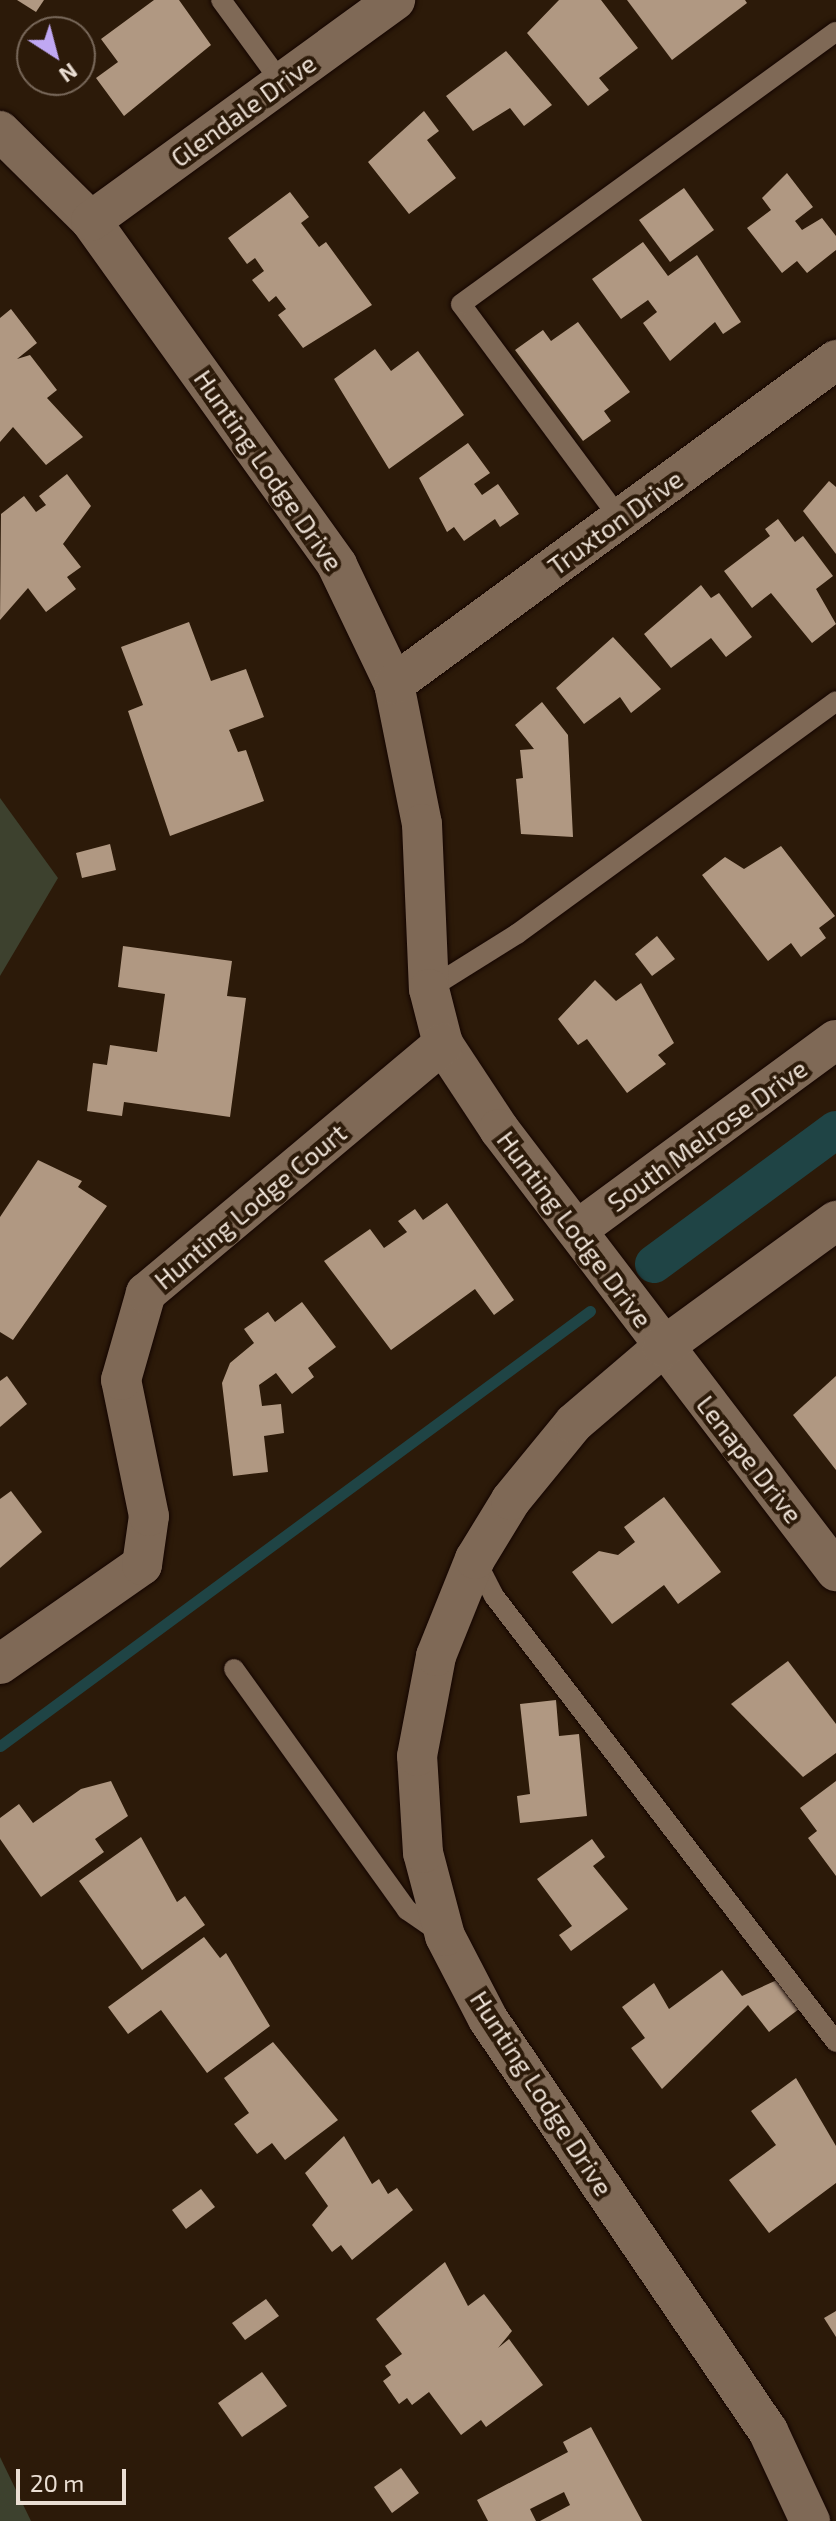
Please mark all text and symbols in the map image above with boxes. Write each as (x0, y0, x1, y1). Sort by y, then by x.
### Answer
north arrow (16, 16, 96, 96)
street label: Glendale Drive (164, 47, 322, 173)
text: N (55, 59, 83, 89)
street label: Hunting Lodge Drive (188, 364, 350, 576)
street label: Truxton Drive (542, 463, 688, 581)
street label: South Melrose Drive (601, 1052, 813, 1218)
street label: Hunting Lodge Court (148, 1117, 352, 1295)
street label: Hunting Lodge Drive (491, 1125, 659, 1333)
street label: Lenape Drive (691, 1389, 809, 1529)
street label: Hunting Lodge Drive (464, 1985, 620, 2201)
scale bar (20, 2453, 130, 2503)
text: 20 m (30, 2468, 84, 2497)

